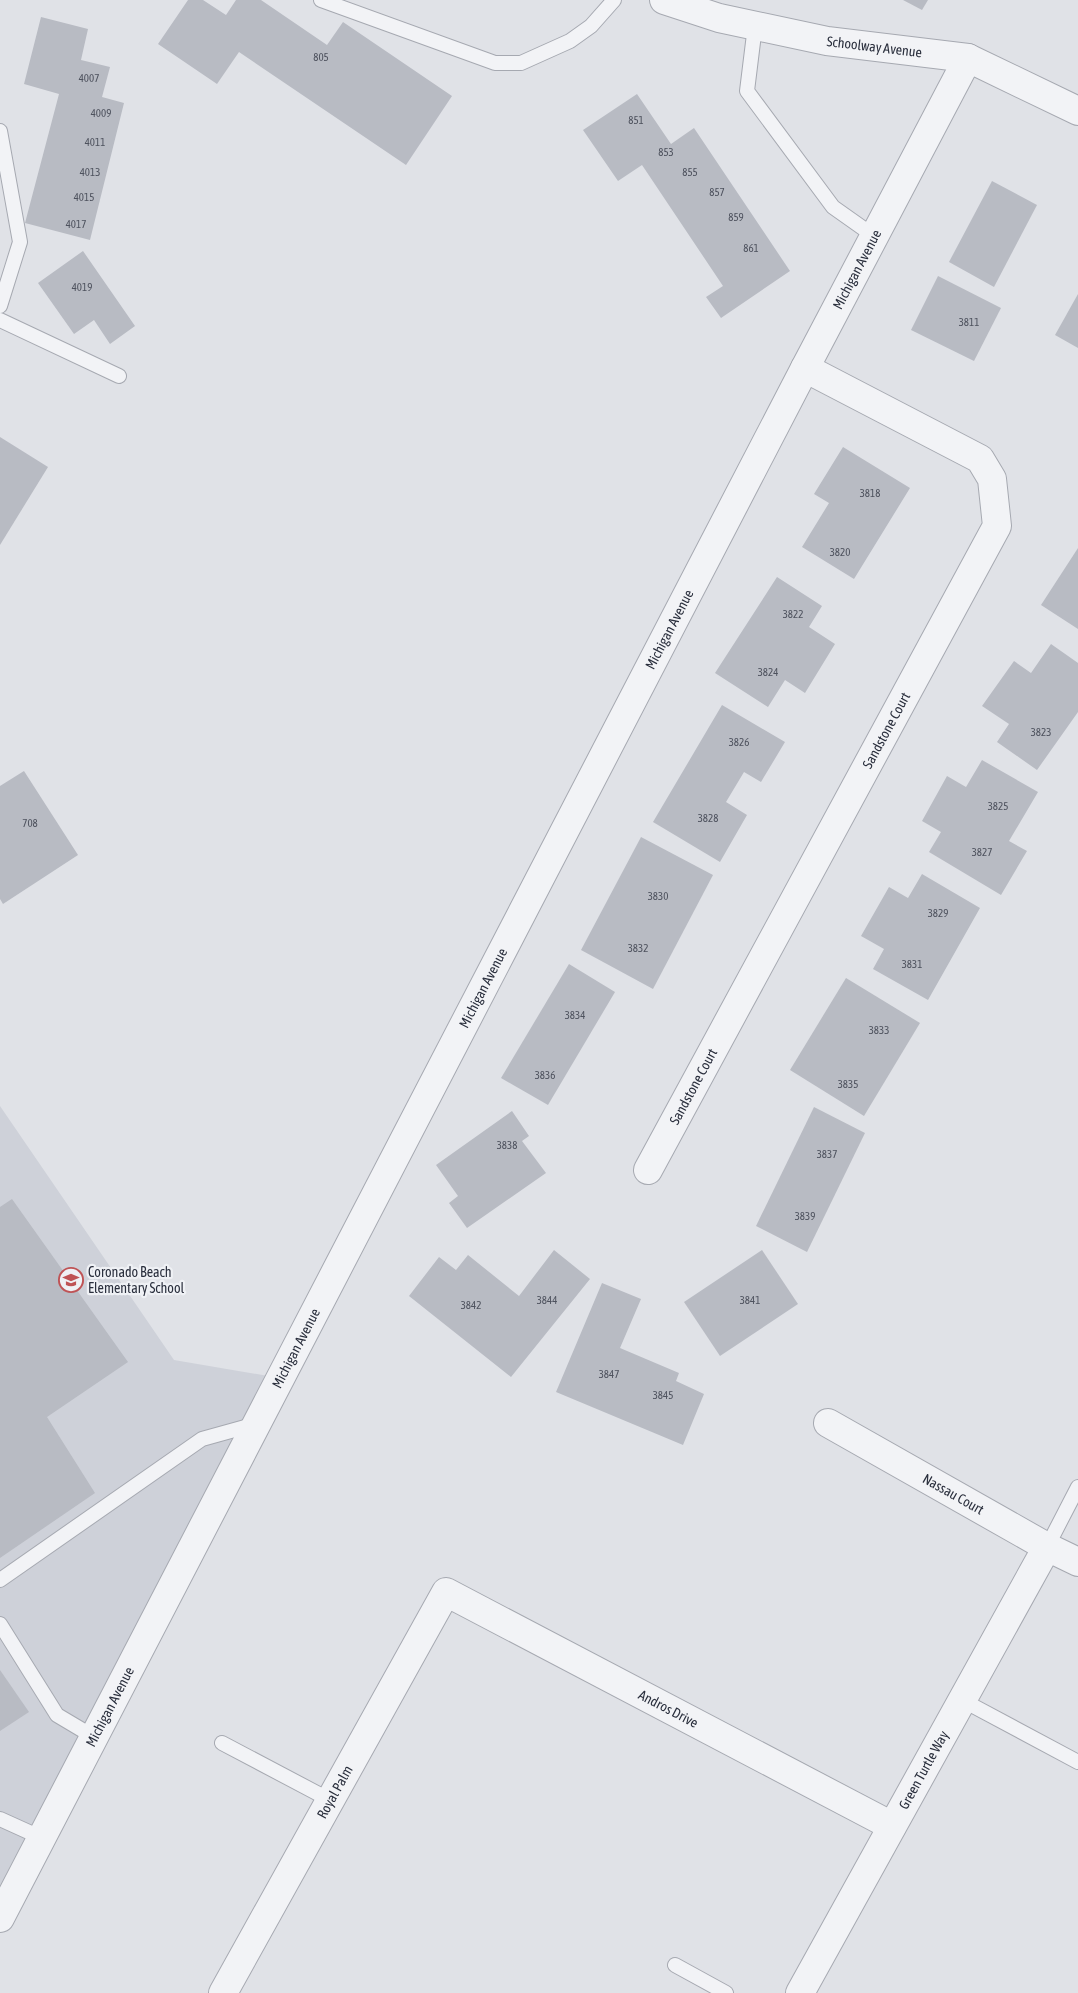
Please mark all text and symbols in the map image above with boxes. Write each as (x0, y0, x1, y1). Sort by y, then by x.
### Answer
street label: Schoolway Avenue (826, 33, 923, 60)
house number: 805 (313, 51, 329, 63)
house number: 4007 (79, 72, 99, 84)
house number: 4009 (91, 107, 111, 119)
house number: 851 (628, 114, 644, 126)
house number: 4011 (85, 136, 105, 148)
house number: 853 (658, 146, 674, 158)
house number: 4013 (80, 166, 100, 178)
house number: 855 (682, 166, 698, 178)
house number: 857 (709, 186, 725, 198)
house number: 4015 (74, 191, 94, 203)
house number: 859 (728, 211, 744, 223)
house number: 4017 (66, 218, 86, 230)
street label: Michigan Avenue (829, 227, 884, 312)
house number: 861 (743, 242, 759, 254)
house number: 4019 (72, 281, 92, 293)
house number: 3811 (959, 316, 979, 328)
house number: 3818 (860, 487, 880, 499)
house number: 3820 (830, 546, 850, 558)
street label: Michigan Avenue (642, 587, 697, 672)
house number: 3822 (783, 608, 803, 620)
house number: 3824 (758, 666, 778, 678)
street label: Sandstone Court (859, 690, 913, 771)
house number: 3823 (1031, 726, 1051, 738)
house number: 3826 (729, 736, 749, 748)
house number: 3825 (988, 800, 1008, 812)
house number: 3828 (698, 812, 718, 824)
house number: 708 (22, 817, 38, 829)
house number: 3827 (972, 846, 992, 858)
house number: 3830 (648, 890, 668, 902)
house number: 3829 (928, 907, 948, 919)
house number: 3832 (628, 942, 648, 954)
street label: Michigan Avenue (456, 945, 510, 1031)
house number: 3831 (902, 958, 922, 970)
house number: 3834 (565, 1009, 585, 1021)
house number: 3833 (869, 1024, 889, 1036)
street label: Sandstone Court (666, 1046, 720, 1127)
house number: 3836 (535, 1069, 555, 1081)
house number: 3835 (838, 1078, 858, 1090)
house number: 3838 (497, 1139, 517, 1151)
house number: 3837 (817, 1148, 837, 1160)
house number: 3839 (795, 1210, 815, 1222)
place label: Coronado Beach Elementary School (88, 1264, 184, 1296)
school or university icon: Coronado Beach Elementary School (58, 1267, 84, 1293)
house number: 3844 (537, 1294, 557, 1306)
house number: 3841 (740, 1294, 760, 1306)
house number: 3842 (461, 1299, 481, 1311)
street label: Michigan Avenue (269, 1306, 323, 1391)
house number: 3847 (599, 1368, 619, 1380)
house number: 3845 (653, 1389, 673, 1401)
street label: Nassau Court (920, 1470, 987, 1518)
street label: Michigan Avenue (82, 1664, 137, 1749)
street label: Andros Drive (636, 1686, 701, 1731)
street label: Green Turtle Way (895, 1728, 952, 1812)
street label: Royal Palm (314, 1763, 356, 1821)

